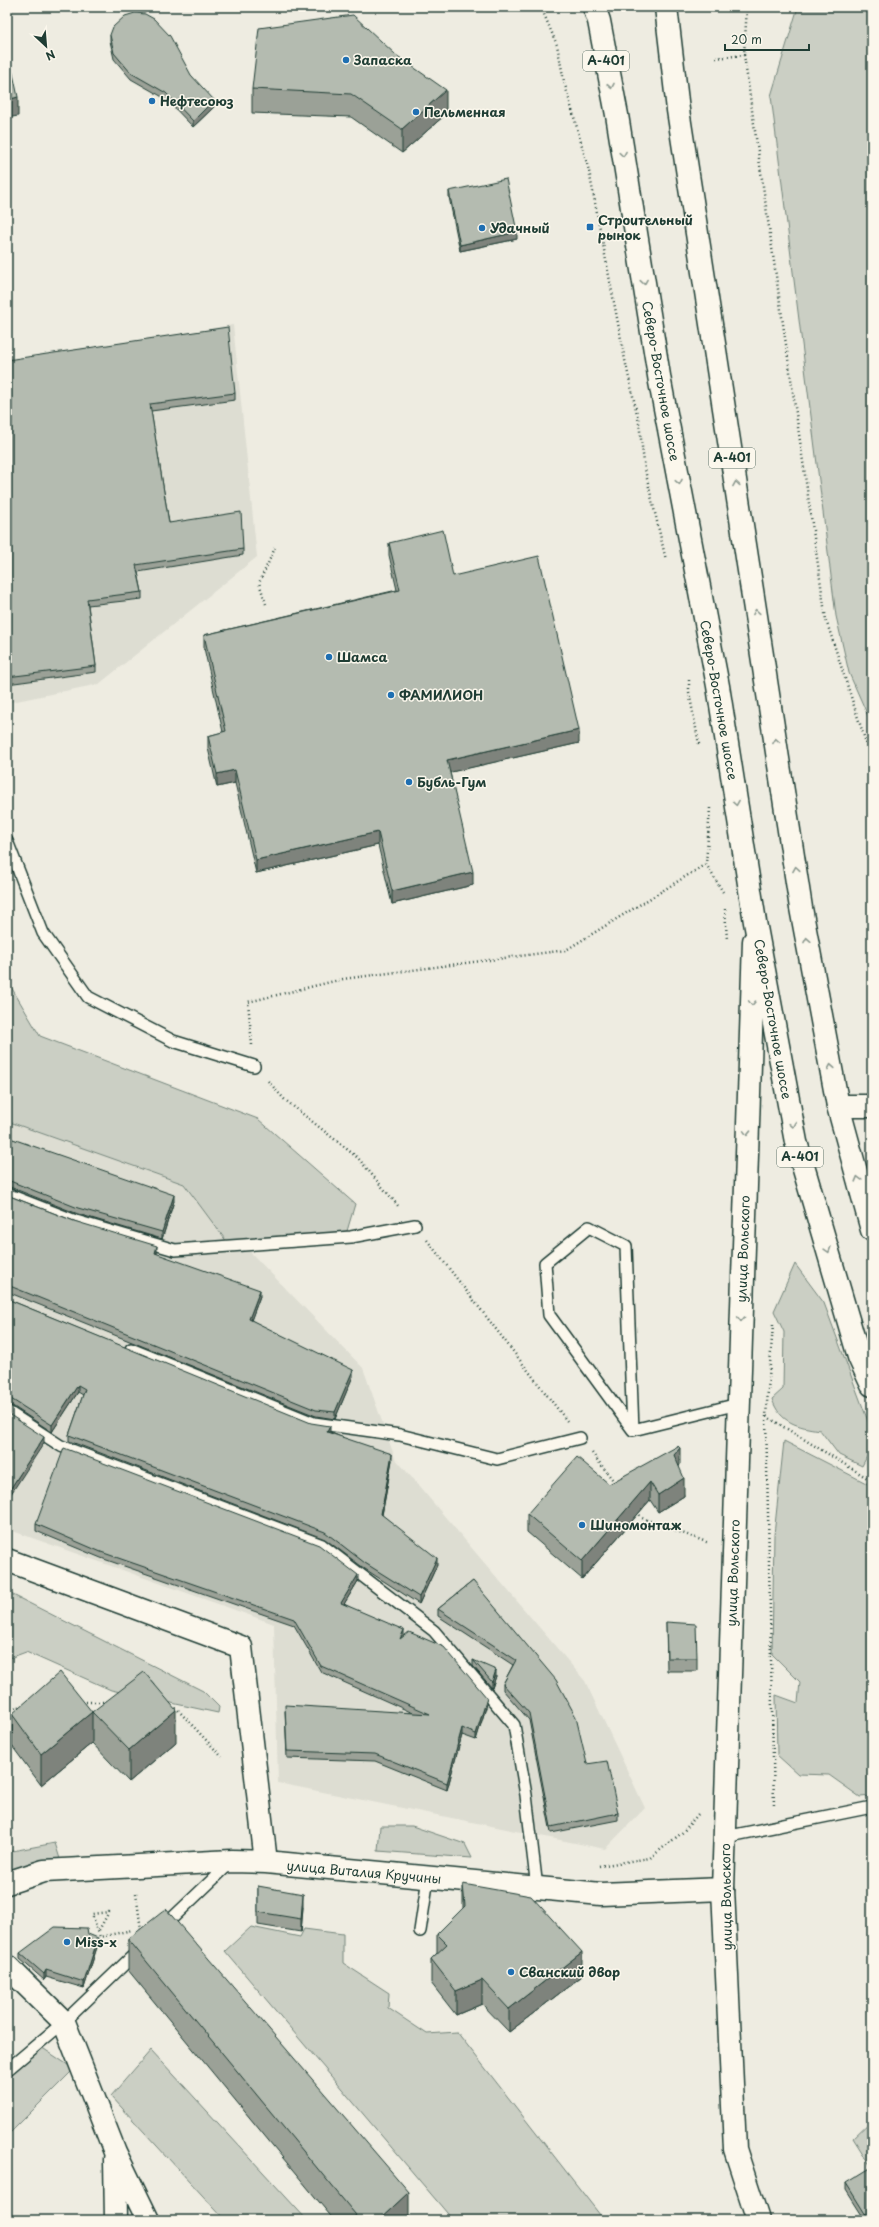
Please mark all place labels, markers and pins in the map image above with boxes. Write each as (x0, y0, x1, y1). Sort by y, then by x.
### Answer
place label: Запаска (353, 50, 412, 69)
marker: Запаска (341, 55, 351, 65)
place label: Нефтесоюз (160, 91, 234, 110)
marker: Нефтесоюз (147, 96, 157, 106)
place label: Пельменная (424, 102, 506, 121)
marker: Пельменная (411, 107, 421, 117)
place label: Строительный рынок (598, 210, 693, 244)
place label: Удачный (490, 218, 550, 237)
marker: Строительный рынок (585, 222, 595, 232)
marker: Удачный (477, 223, 487, 233)
place label: Шамса (337, 647, 387, 666)
marker: Шамса (324, 652, 334, 662)
place label: ФАМИЛИОН (399, 685, 483, 704)
marker: ФАМИЛИОН (386, 690, 396, 700)
place label: Бубль-Гум (417, 772, 486, 791)
marker: Бубль-Гум (404, 777, 414, 787)
place label: Шиномонтаж (590, 1515, 682, 1534)
marker: Шиномонтаж (577, 1520, 587, 1530)
place label: Miss-x (75, 1932, 118, 1951)
marker: Miss-x (62, 1937, 72, 1947)
place label: Сванский двор (519, 1962, 620, 1981)
marker: Сванский двор (506, 1967, 516, 1977)

